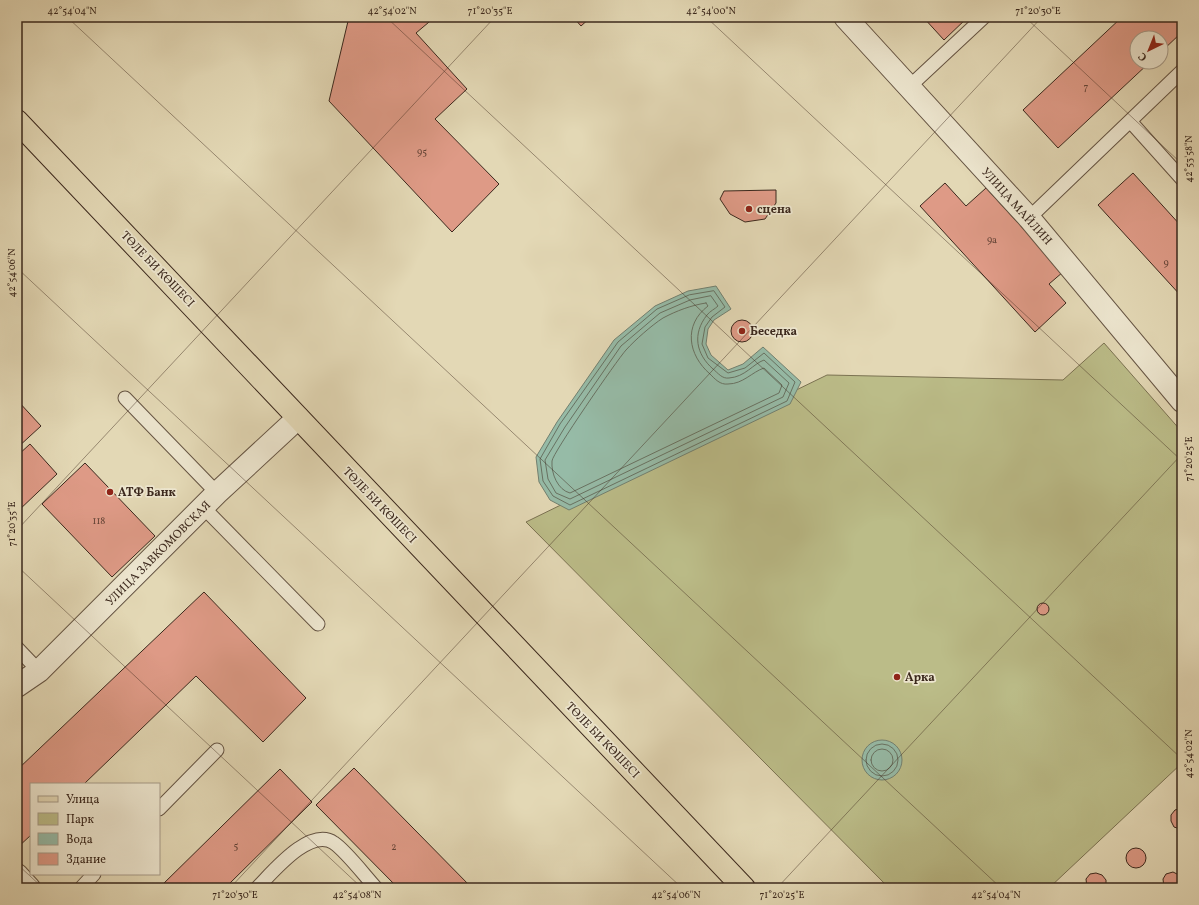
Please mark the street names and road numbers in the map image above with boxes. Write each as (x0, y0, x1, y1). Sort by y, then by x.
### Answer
street label: УЛИЦА МАЙЛИН (977, 164, 1056, 249)
street label: ТӨЛЕ БИ КӨШЕСІ (117, 228, 198, 311)
street label: ТӨЛЕ БИ КӨШЕСІ (339, 464, 420, 547)
street label: УЛИЦА ЗАВКОМОВСКАЯ (103, 498, 215, 610)
street label: ТӨЛЕ БИ КӨШЕСІ (562, 699, 643, 782)

